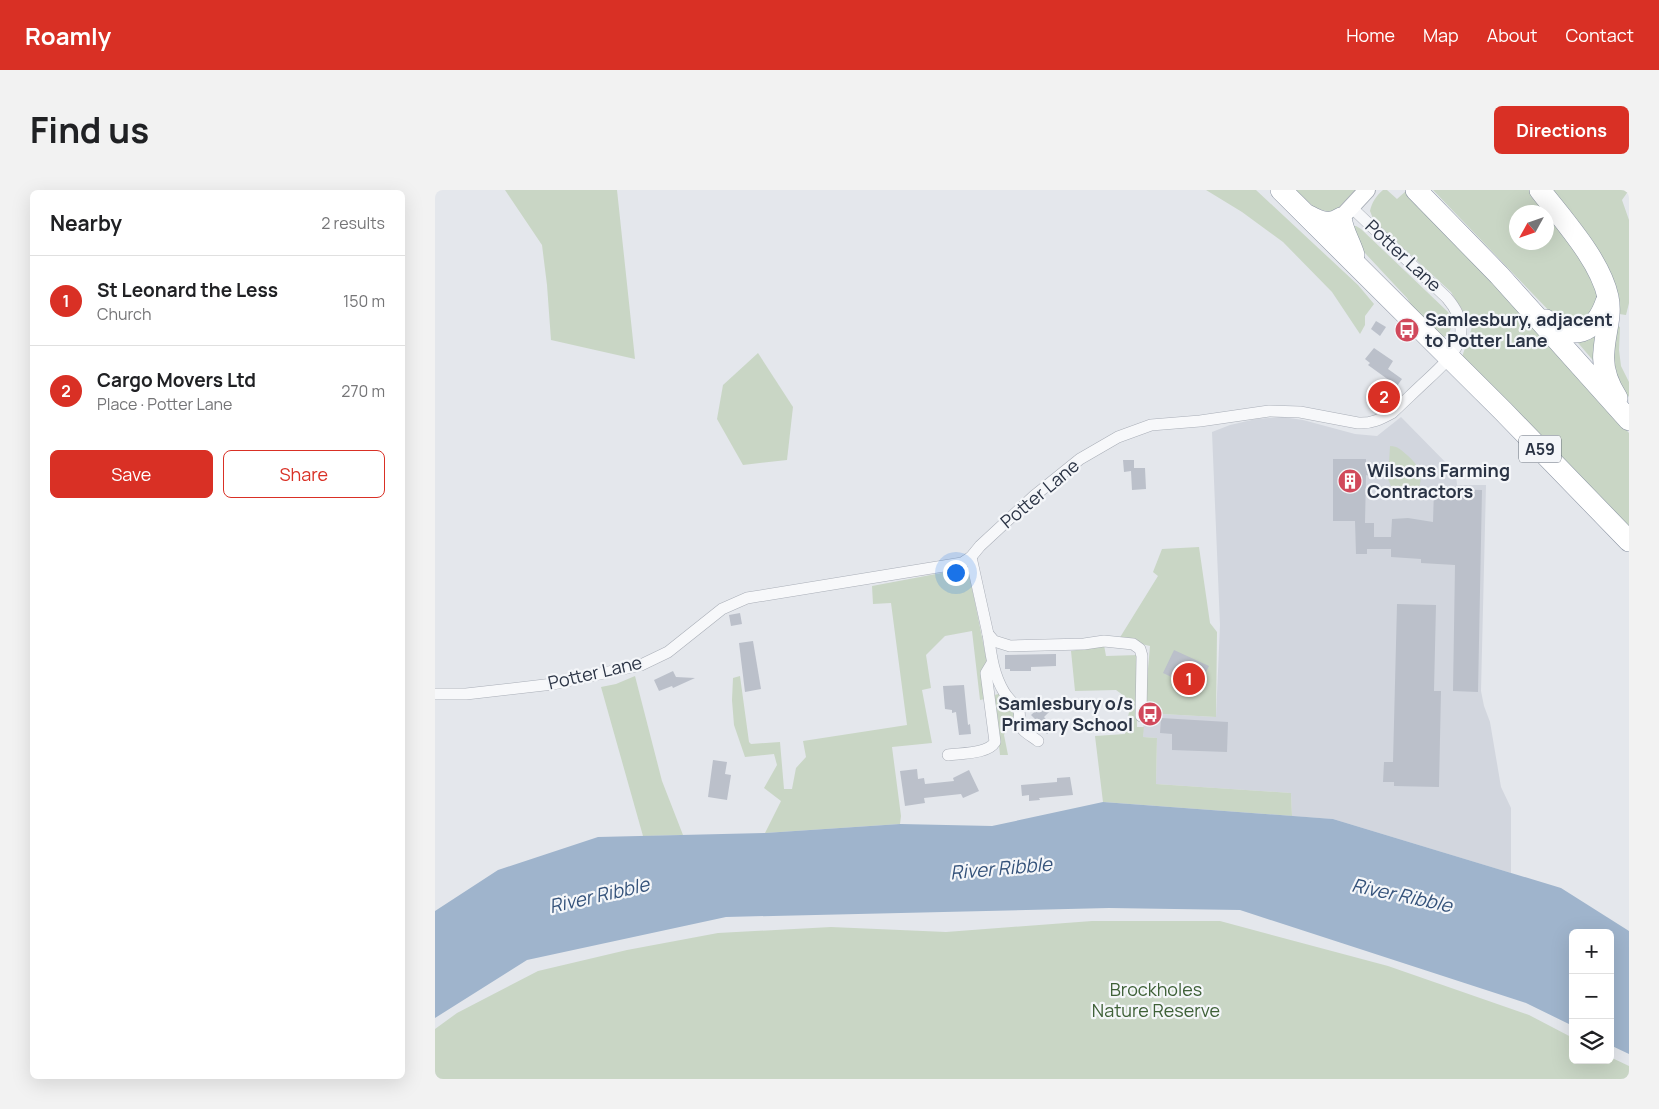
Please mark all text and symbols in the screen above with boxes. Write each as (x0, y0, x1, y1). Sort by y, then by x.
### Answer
text: Roamly (25, 19, 111, 52)
text: Home (1346, 23, 1395, 47)
text: Map (1423, 23, 1459, 47)
text: About (1487, 23, 1537, 47)
text: Contact (1565, 23, 1634, 47)
text: Find us (30, 106, 149, 154)
button: Directions (1494, 106, 1629, 154)
north arrow (1509, 205, 1554, 250)
text: Nearby (50, 209, 122, 237)
text: 2 results (321, 212, 385, 234)
street label: Potter Lane (1360, 214, 1447, 297)
text: St Leonard the Less (97, 277, 278, 303)
text: 1 (62, 290, 70, 312)
text: 150 m (343, 290, 385, 312)
text: Church (97, 303, 151, 325)
place label: Samlesbury, adjacent to Potter Lane (1425, 307, 1613, 352)
bus stop icon: Samlesbury, adjacent to Potter Lane (1394, 317, 1420, 343)
text: Cargo Movers Ltd (97, 367, 256, 393)
pin: 2 (1368, 378, 1400, 416)
text: 2 (61, 380, 71, 402)
text: 270 m (341, 380, 385, 402)
text: Place · Potter Lane (97, 393, 232, 415)
road number: A59 (1519, 435, 1561, 462)
button: Save (50, 450, 213, 498)
button: Share (223, 450, 385, 498)
street label: Potter Lane (995, 453, 1084, 533)
place label: Wilsons Farming Contractors (1367, 458, 1510, 503)
building icon: Wilsons Farming Contractors (1337, 468, 1363, 494)
your location (943, 560, 969, 586)
street label: Potter Lane (545, 650, 644, 694)
pin: 1 (1173, 660, 1205, 698)
place label: Samlesbury o/s Primary School (998, 691, 1133, 736)
bus stop icon: Samlesbury o/s Primary School (1137, 701, 1163, 727)
water label: River Ribble (949, 850, 1055, 885)
water label: River Ribble (546, 870, 653, 919)
water label: River Ribble (1349, 872, 1456, 919)
map controls (1569, 929, 1614, 1064)
button: + (1569, 929, 1614, 974)
button: − (1569, 974, 1614, 1019)
park label: Brockholes Nature Reserve (1092, 977, 1220, 1022)
button: layers (1569, 1019, 1614, 1064)

